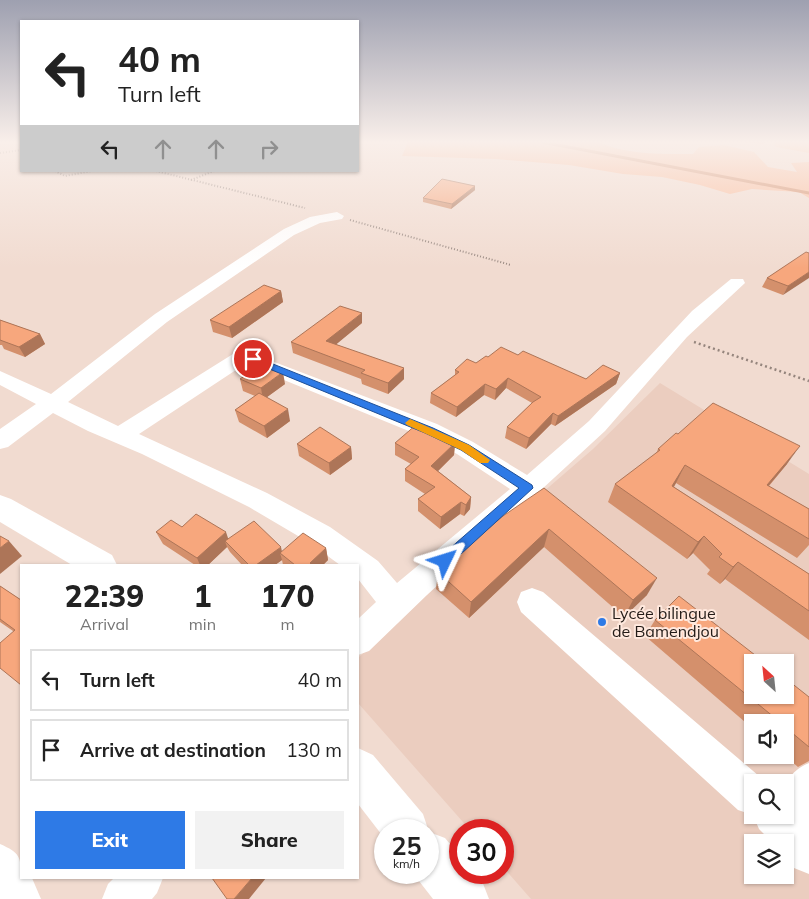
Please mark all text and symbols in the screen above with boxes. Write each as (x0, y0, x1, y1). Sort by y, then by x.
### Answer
text: 40 m (118, 37, 201, 81)
icon: left (35, 40, 100, 105)
text: Turn left (118, 80, 201, 108)
icon: left (96, 135, 124, 163)
icon: ahead (149, 135, 177, 163)
icon: ahead (202, 135, 230, 163)
icon: right (255, 135, 283, 163)
pin (232, 338, 274, 380)
icon: arrive (239, 345, 267, 373)
position arrow (418, 534, 470, 586)
text: 22:39 (64, 577, 144, 615)
text: 1 (193, 577, 211, 615)
text: 170 (261, 577, 315, 615)
place label: Lycée bilingue de Bamendjou (612, 603, 719, 641)
text: Arrival (80, 614, 129, 634)
text: min (189, 614, 216, 634)
text: m (280, 614, 295, 634)
marker: Lycée bilingue de Bamendjou (596, 616, 608, 628)
north arrow (744, 654, 794, 704)
map controls (744, 654, 794, 884)
icon: left (37, 666, 65, 694)
text: Turn left (80, 668, 155, 692)
text: 40 m (298, 668, 342, 692)
button: sound (744, 714, 794, 764)
icon: arrive (37, 736, 65, 764)
text: Arrive at destination (80, 738, 266, 762)
text: 130 m (286, 738, 342, 762)
button: search (744, 774, 794, 824)
button: Exit (35, 811, 185, 869)
button: Share (195, 811, 344, 869)
speed limit sign: 30 (449, 819, 514, 884)
text: 25 (391, 830, 422, 861)
button: layers (744, 834, 794, 884)
text: km/h (393, 856, 420, 871)

